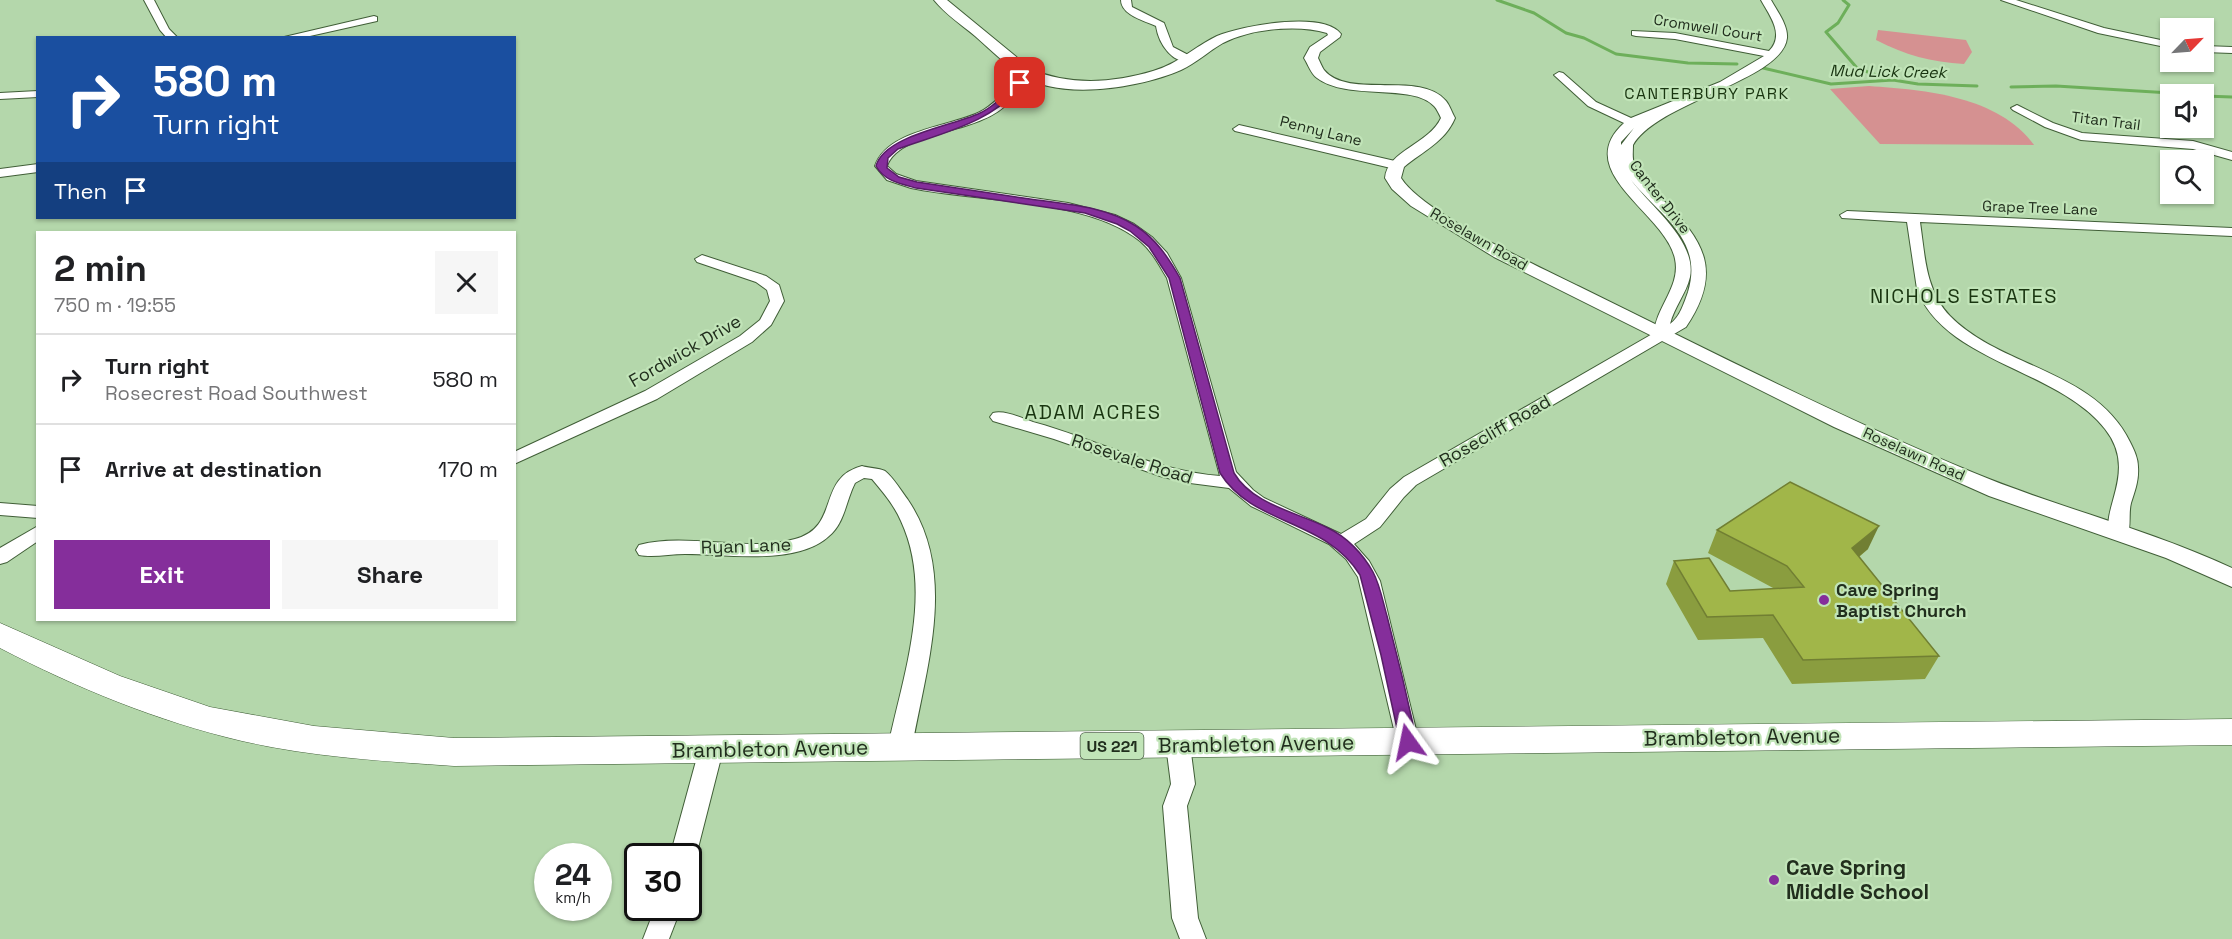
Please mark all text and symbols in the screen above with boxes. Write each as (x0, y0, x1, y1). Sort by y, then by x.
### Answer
street label: Cromwell Court (1652, 10, 1764, 45)
north arrow (2160, 18, 2214, 72)
map controls (2160, 18, 2214, 204)
text: 580 m (153, 55, 277, 108)
pin (994, 57, 1045, 108)
icon: right (54, 60, 132, 138)
water label: Mud Lick Creek (1830, 60, 1949, 83)
icon: arrive (1003, 66, 1036, 99)
district label: CANTERBURY PARK (1624, 83, 1790, 104)
button: sound (2160, 84, 2214, 138)
text: Turn right (153, 107, 280, 142)
street label: Titan Trail (2070, 107, 2142, 134)
street label: Penny Lane (1278, 111, 1364, 150)
button: search (2160, 150, 2214, 204)
street label: Canter Drive (1626, 156, 1695, 237)
icon: arrive (119, 174, 152, 207)
text: Then (54, 177, 107, 205)
street label: Grape Tree Lane (1982, 196, 2098, 219)
street label: Roselawn Road (1427, 203, 1531, 274)
text: 2 min (54, 246, 147, 292)
button: close (435, 251, 498, 314)
district label: NICHOLS ESTATES (1870, 283, 2058, 309)
text: 750 m · 19:55 (54, 292, 176, 318)
street label: Fordwick Drive (625, 309, 745, 392)
text: Turn right (105, 352, 210, 380)
icon: right (54, 363, 87, 396)
text: 580 m (432, 365, 498, 393)
text: Rosecrest Road Southwest (105, 380, 368, 406)
street label: Rosecliff Road (1435, 389, 1555, 472)
district label: ADAM ACRES (1025, 399, 1161, 425)
street label: Roselawn Road (1860, 423, 1968, 485)
street label: Rosevale Road (1069, 428, 1196, 489)
icon: arrive (54, 453, 87, 486)
text: Arrive at destination (105, 455, 322, 483)
text: 170 m (438, 455, 498, 483)
street label: Ryan Lane (700, 532, 791, 559)
button: Exit (54, 540, 270, 609)
button: Share (282, 540, 498, 609)
place label: Cave Spring Baptist Church (1836, 578, 1967, 622)
marker: Cave Spring Baptist Church (1817, 593, 1831, 607)
position arrow (1376, 710, 1440, 774)
street label: Brambleton Avenue (1643, 721, 1841, 752)
street label: Brambleton Avenue (1157, 728, 1355, 759)
street label: Brambleton Avenue (671, 733, 869, 764)
road number: US 221 (1080, 733, 1144, 759)
speed limit sign: 30 (624, 843, 702, 921)
place label: Cave Spring Middle School (1786, 854, 1929, 905)
text: 24 (555, 855, 591, 894)
marker: Cave Spring Middle School (1767, 873, 1781, 887)
text: km/h (555, 888, 591, 907)

